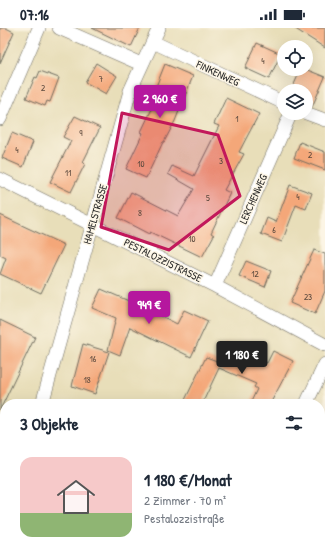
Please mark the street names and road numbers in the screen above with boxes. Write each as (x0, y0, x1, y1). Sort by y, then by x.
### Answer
street label: FINKENWEG (193, 57, 242, 89)
street label: LERCHENWEG (236, 171, 270, 226)
street label: HAMELSTRASSE (80, 182, 110, 246)
street label: PESTALOZZISTRASSE (122, 235, 204, 285)

